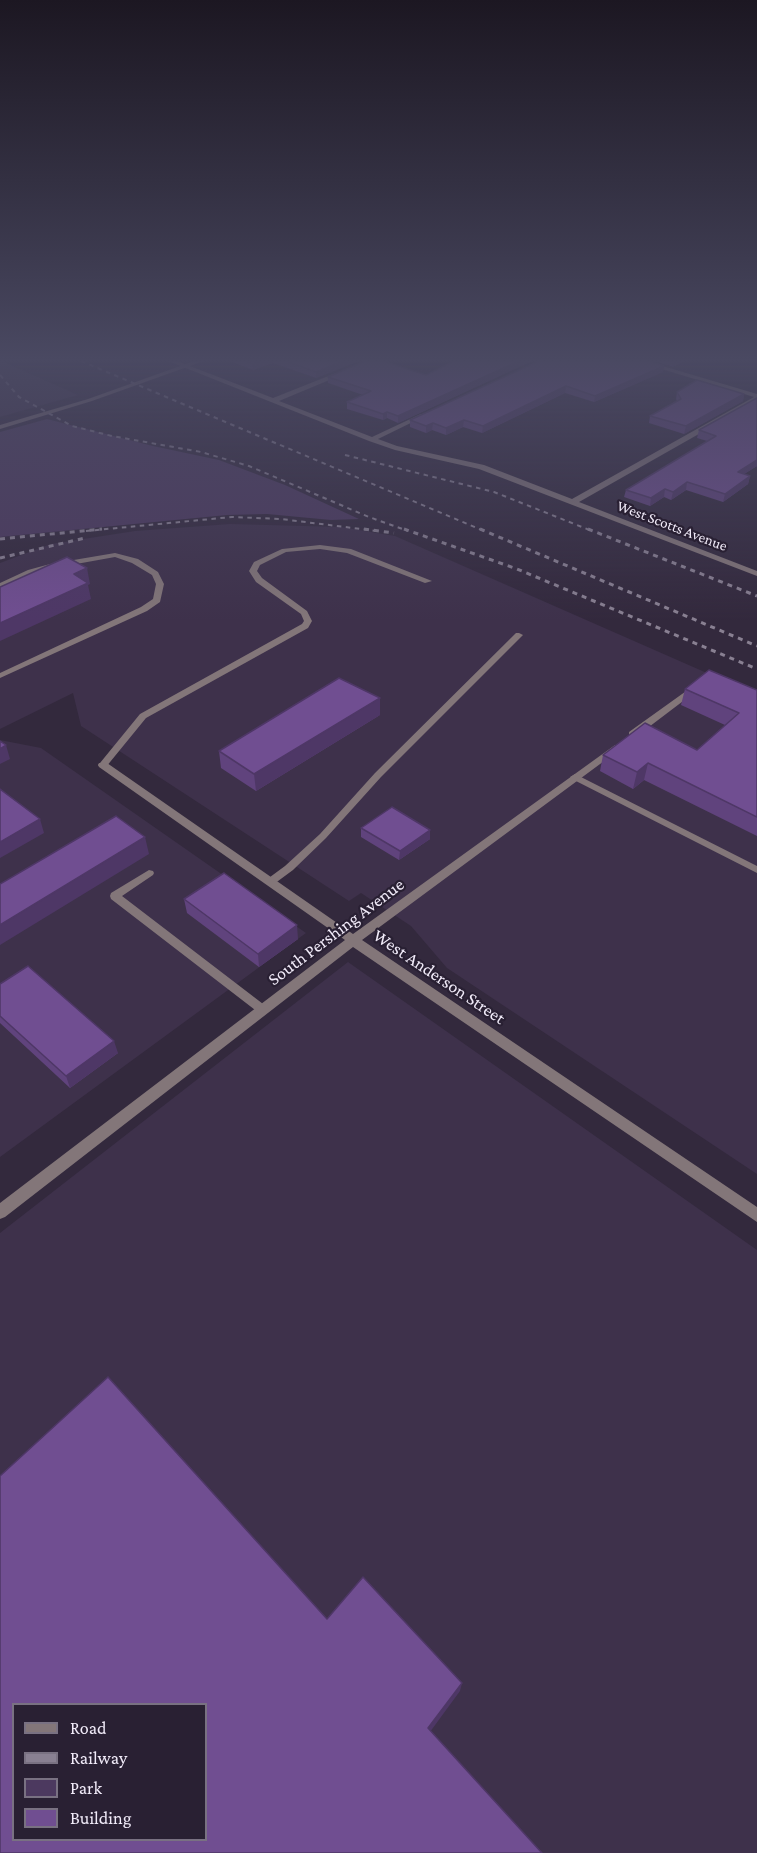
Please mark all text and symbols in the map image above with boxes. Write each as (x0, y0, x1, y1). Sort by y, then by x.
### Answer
street label: West Scotts Avenue (614, 497, 730, 555)
street label: South Pershing Avenue (264, 874, 408, 990)
street label: West Anderson Street (369, 925, 509, 1029)
legend (12, 1703, 207, 1841)
text: Road (70, 1718, 107, 1738)
text: Railway (70, 1748, 127, 1768)
text: Park (70, 1778, 102, 1798)
text: Building (70, 1808, 131, 1828)

